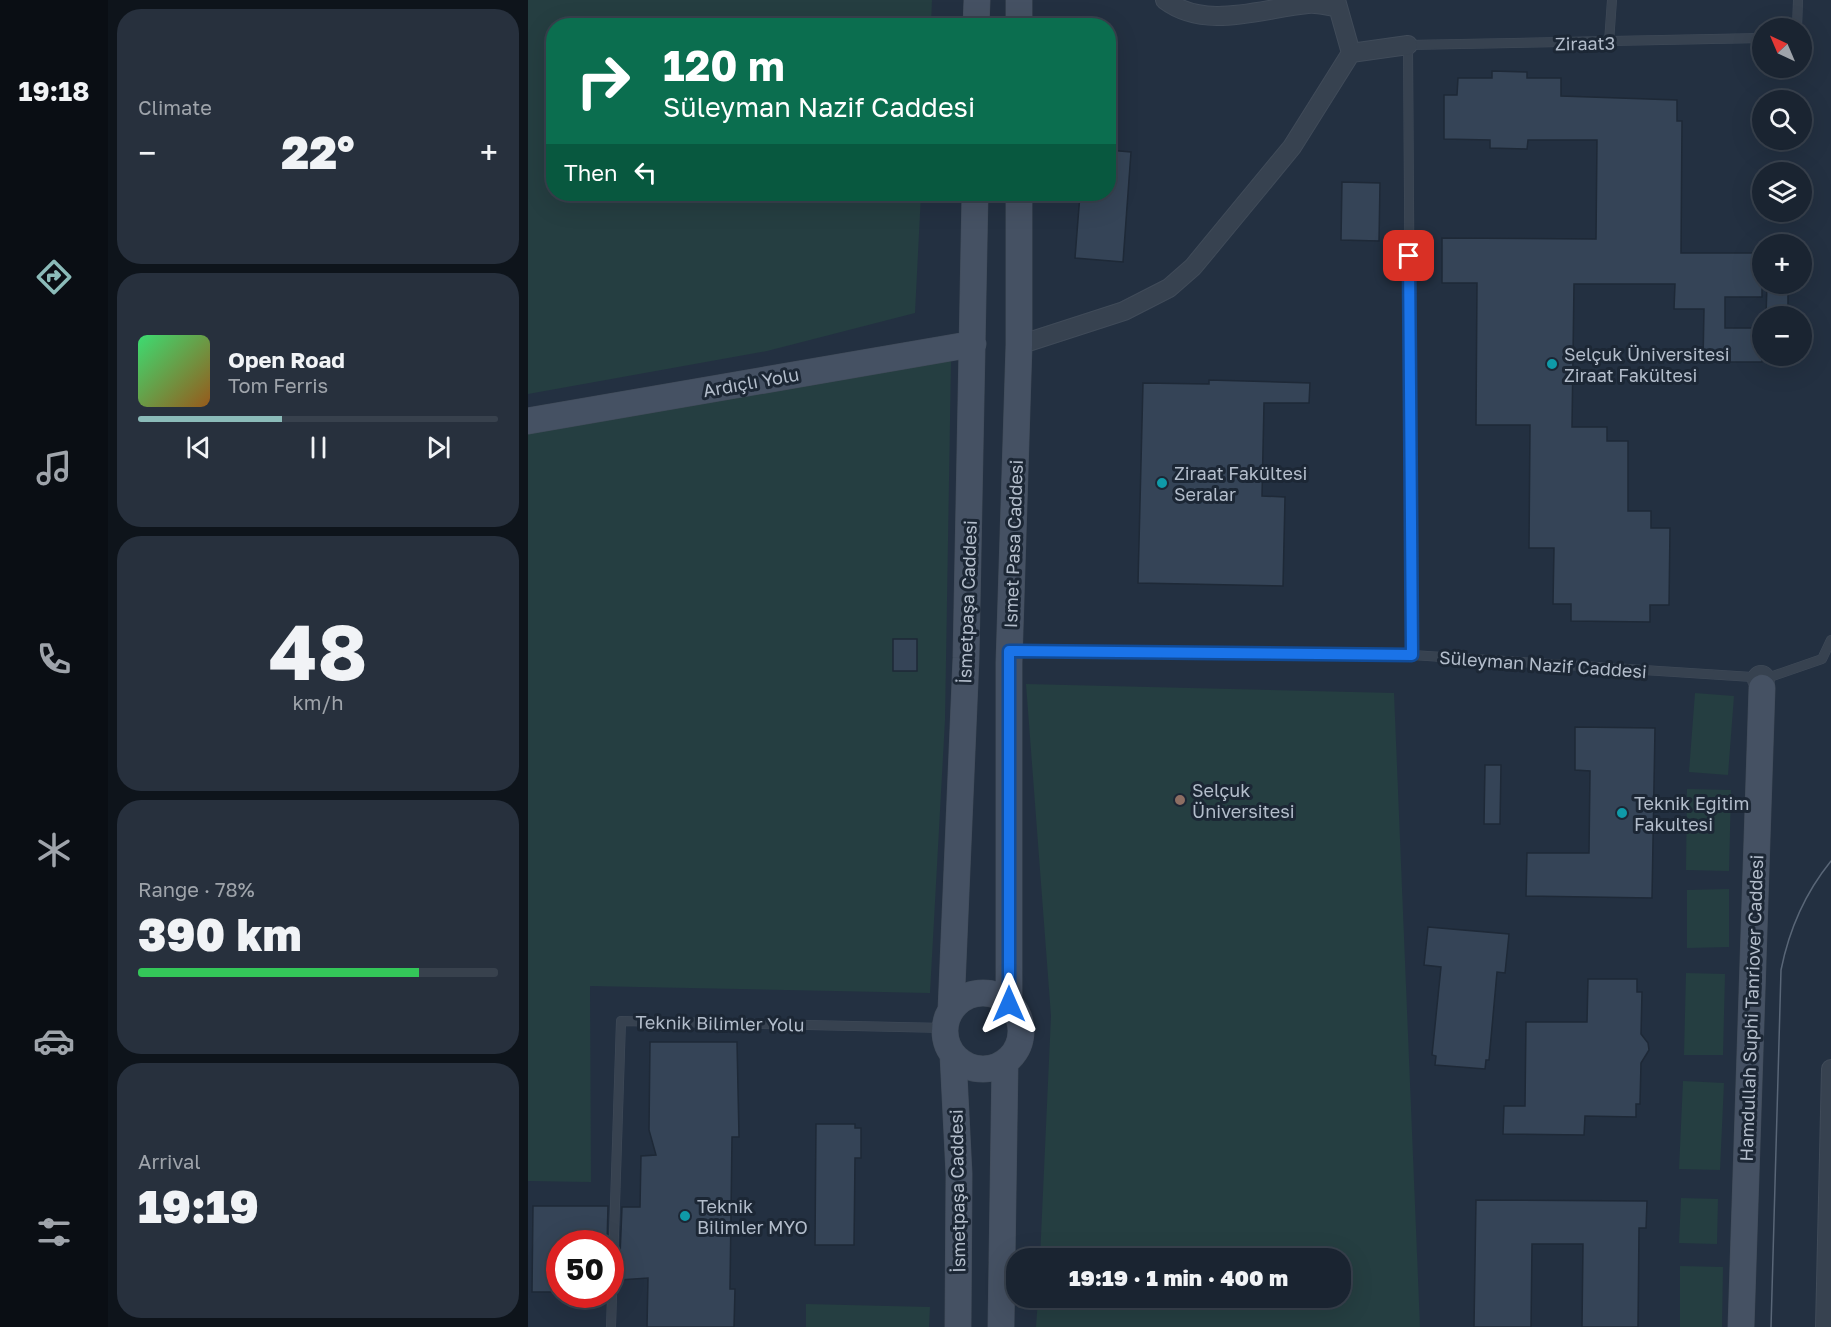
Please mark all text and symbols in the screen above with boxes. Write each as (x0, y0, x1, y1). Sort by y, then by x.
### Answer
north arrow (1752, 18, 1812, 78)
map controls (1752, 18, 1812, 366)
street label: Ziraat3 (1555, 31, 1615, 55)
text: 120 m (663, 40, 785, 90)
icon: right (564, 42, 642, 120)
text: 19:18 (19, 75, 89, 107)
button: search (1752, 90, 1812, 150)
text: Süleyman Nazif Caddesi (663, 91, 975, 123)
text: Climate (138, 95, 212, 119)
text: 22° (281, 125, 355, 179)
text: − (138, 133, 156, 172)
text: + (480, 133, 498, 172)
icon: left (629, 156, 662, 189)
text: Then (564, 159, 617, 186)
button: layers (1752, 162, 1812, 222)
pin (1383, 230, 1434, 281)
button: + (1752, 234, 1812, 294)
icon: arrive (1392, 239, 1425, 272)
icon: directions (33, 256, 75, 298)
button: − (1752, 306, 1812, 366)
place label: Selçuk Üniversitesi Ziraat Fakültesi (1564, 343, 1730, 386)
text: Open Road (228, 346, 345, 373)
marker: Selçuk Üniversitesi Ziraat Fakültesi (1545, 357, 1559, 371)
street label: Ardıçlı Yolu (701, 363, 801, 401)
text: Tom Ferris (228, 373, 328, 397)
icon: previous (182, 431, 215, 464)
icon: pause (302, 431, 335, 464)
icon: next (422, 431, 455, 464)
icon: music (33, 447, 75, 489)
street label: Ismet Pasa Caddesi (999, 459, 1027, 629)
place label: Ziraat Fakültesi Seralar (1174, 462, 1307, 505)
marker: Ziraat Fakültesi Seralar (1155, 476, 1169, 490)
street label: İsmetpaşa Caddesi (953, 520, 981, 684)
text: 48 (269, 604, 367, 697)
icon: phone (33, 638, 75, 680)
street label: Süleyman Nazif Caddesi (1438, 646, 1648, 682)
text: km/h (293, 690, 343, 714)
place label: Selçuk Üniversitesi (1192, 779, 1295, 822)
place label: Teknik Egitim Fakultesi (1634, 792, 1749, 835)
marker: Selçuk Üniversitesi (1173, 793, 1187, 807)
marker: Teknik Egitim Fakultesi (1615, 806, 1629, 820)
icon: climate (33, 829, 75, 871)
street label: Hamdullah Suphi Tanriover Caddesi (1735, 854, 1767, 1162)
text: Range · 78% (138, 877, 255, 901)
text: 390 km (138, 907, 302, 961)
position arrow (977, 972, 1041, 1036)
street label: Teknik Bilimler Yolu (635, 1011, 805, 1035)
icon: car (33, 1020, 75, 1062)
street label: İsmetpaşa Caddesi (945, 1109, 969, 1273)
text: Arrival (138, 1149, 201, 1173)
text: 19:19 (138, 1179, 259, 1233)
place label: Teknik Bilimler MYO (697, 1195, 808, 1238)
marker: Teknik Bilimler MYO (678, 1209, 692, 1223)
icon: filters (33, 1211, 75, 1253)
speed limit sign: 50 (546, 1230, 624, 1308)
text: 19:19 · 1 min · 400 m (1069, 1264, 1288, 1291)

